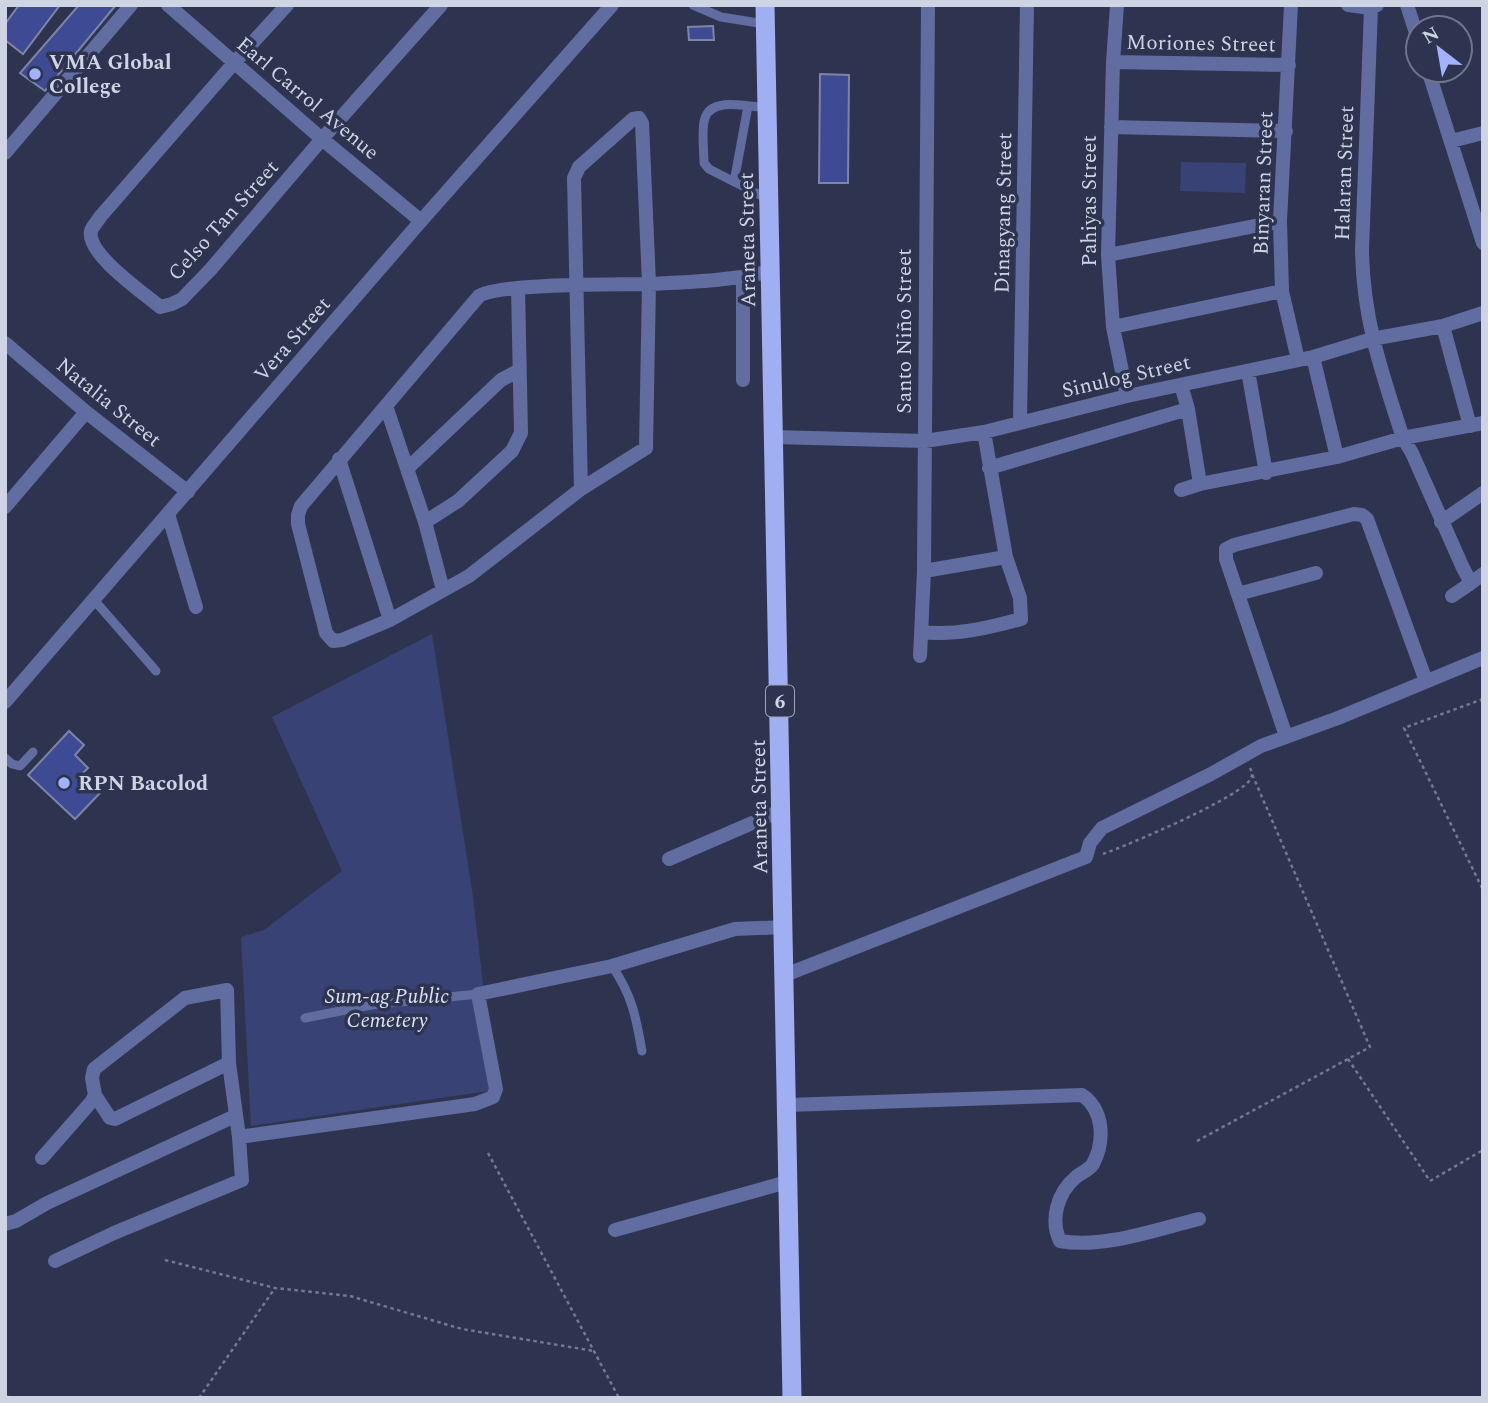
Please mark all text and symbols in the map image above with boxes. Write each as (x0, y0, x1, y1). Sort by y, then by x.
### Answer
north arrow (1404, 14, 1474, 84)
text: N (1417, 19, 1445, 52)
street label: Moriones Street (1126, 27, 1276, 61)
street label: Earl Carrol Avenue (229, 29, 386, 168)
place label: VMA Global College (49, 47, 172, 103)
marker: VMA Global College (27, 66, 43, 82)
street label: Halaran Street (1327, 105, 1363, 241)
street label: Binyaran Street (1245, 110, 1283, 256)
street label: Dinagyang Street (987, 132, 1021, 294)
street label: Pahiyas Street (1074, 135, 1106, 267)
street label: Celso Tan Street (161, 153, 287, 288)
street label: Araneta Street (731, 172, 765, 308)
street label: Santo Niño Street (889, 248, 921, 414)
street label: Vera Street (247, 290, 339, 389)
street label: Sinulog Street (1059, 347, 1194, 407)
street label: Natalia Street (49, 350, 168, 455)
road number: 6 (766, 686, 794, 716)
street label: Araneta Street (743, 739, 777, 875)
place label: RPN Bacolod (78, 768, 208, 800)
marker: RPN Bacolod (56, 775, 72, 791)
park label: Sum-ag Public Cemetery (325, 981, 449, 1037)

